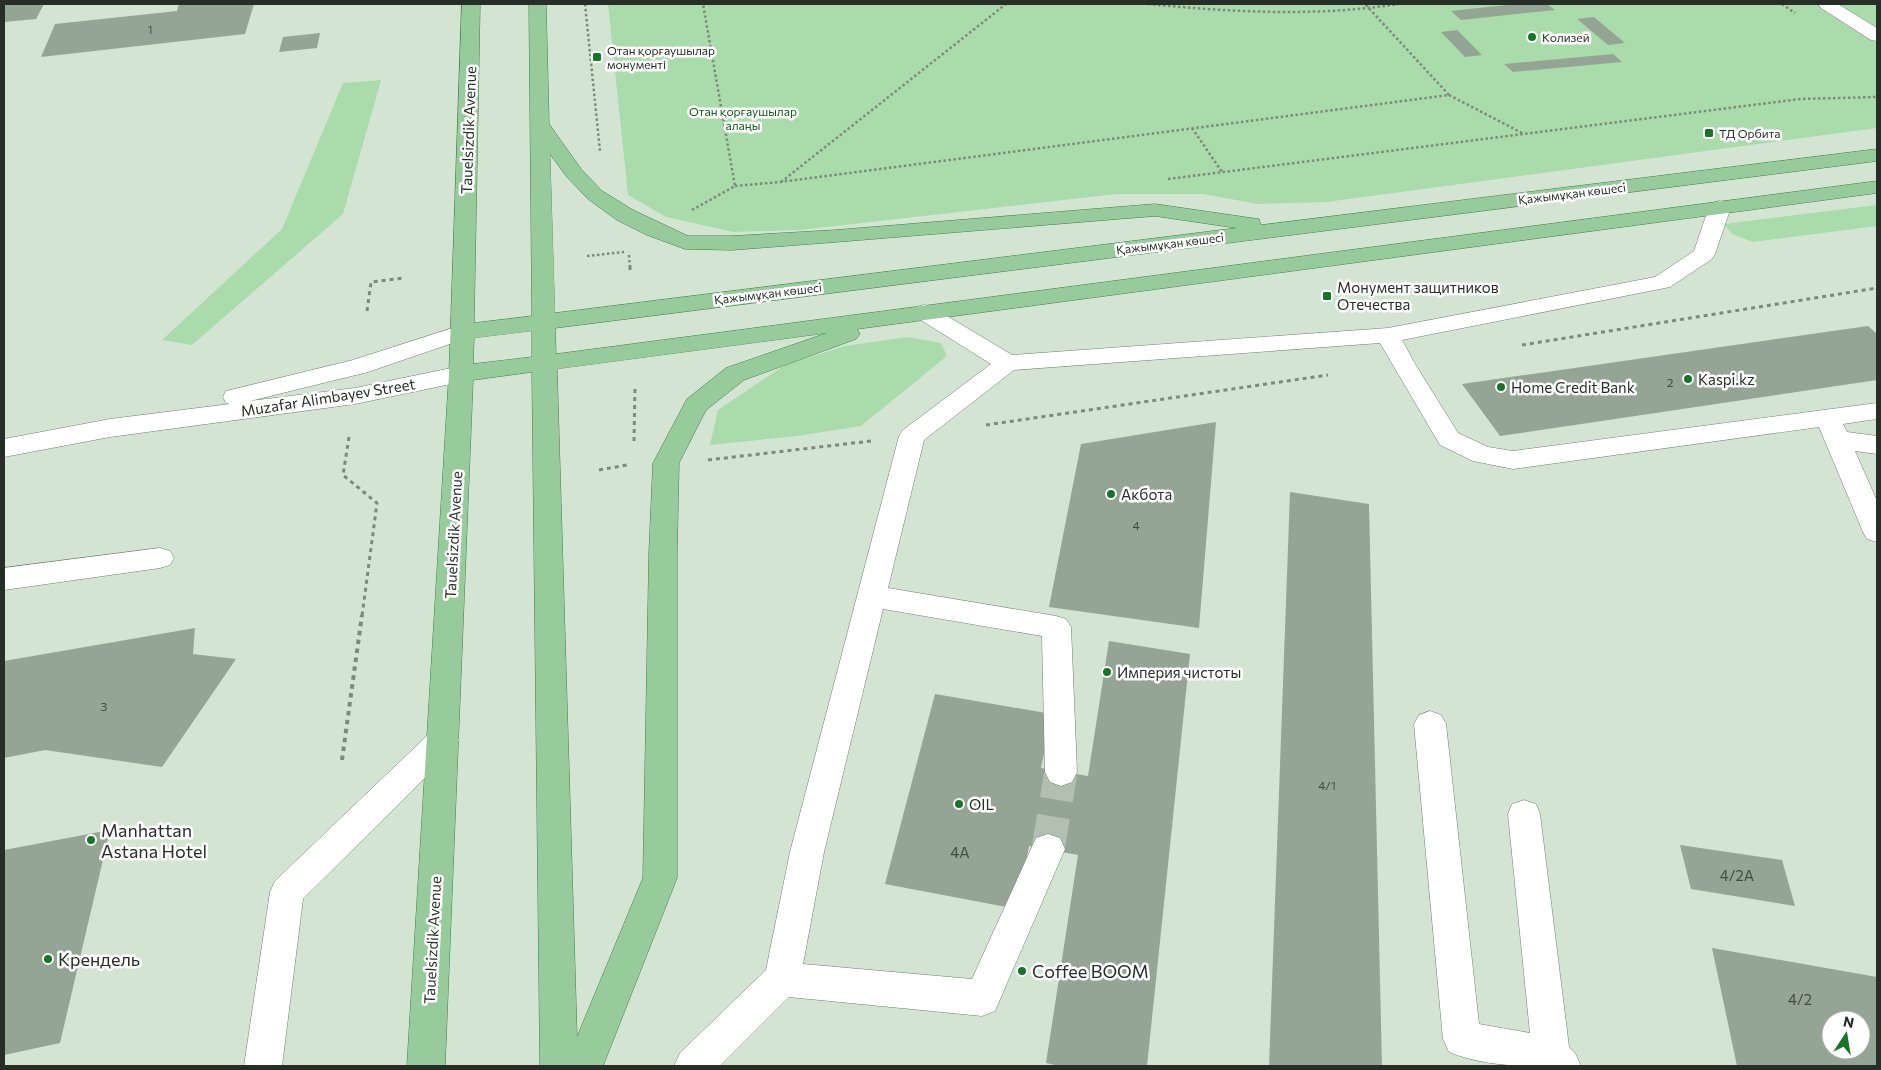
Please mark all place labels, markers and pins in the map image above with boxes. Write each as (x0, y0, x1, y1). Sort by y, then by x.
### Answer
place label: Колизей (1542, 30, 1590, 44)
marker: Колизей (1526, 31, 1538, 43)
place label: Отан қорғаушылар монументі (607, 43, 715, 71)
marker: Отан қорғаушылар монументі (591, 51, 603, 63)
place label: ТД Орбита (1719, 126, 1781, 140)
marker: ТД Орбита (1703, 127, 1715, 139)
place label: Монумент защитников Отечества (1337, 278, 1499, 313)
marker: Монумент защитников Отечества (1321, 290, 1333, 302)
place label: Kaspi.kz (1698, 370, 1755, 388)
marker: Kaspi.kz (1682, 373, 1694, 385)
place label: Home Credit Bank (1511, 378, 1635, 396)
marker: Home Credit Bank (1495, 381, 1507, 393)
place label: Акбота (1121, 485, 1172, 503)
marker: Акбота (1105, 488, 1117, 500)
place label: Империя чистоты (1117, 663, 1241, 681)
marker: Империя чистоты (1101, 666, 1113, 678)
place label: OIL (969, 795, 994, 813)
marker: OIL (953, 798, 965, 810)
place label: Manhattan Astana Hotel (101, 819, 207, 862)
marker: Manhattan Astana Hotel (85, 834, 97, 846)
place label: Крендель (58, 948, 140, 970)
marker: Крендель (42, 953, 54, 965)
place label: Coffee BOOM (1032, 960, 1149, 982)
marker: Coffee BOOM (1016, 965, 1028, 977)

